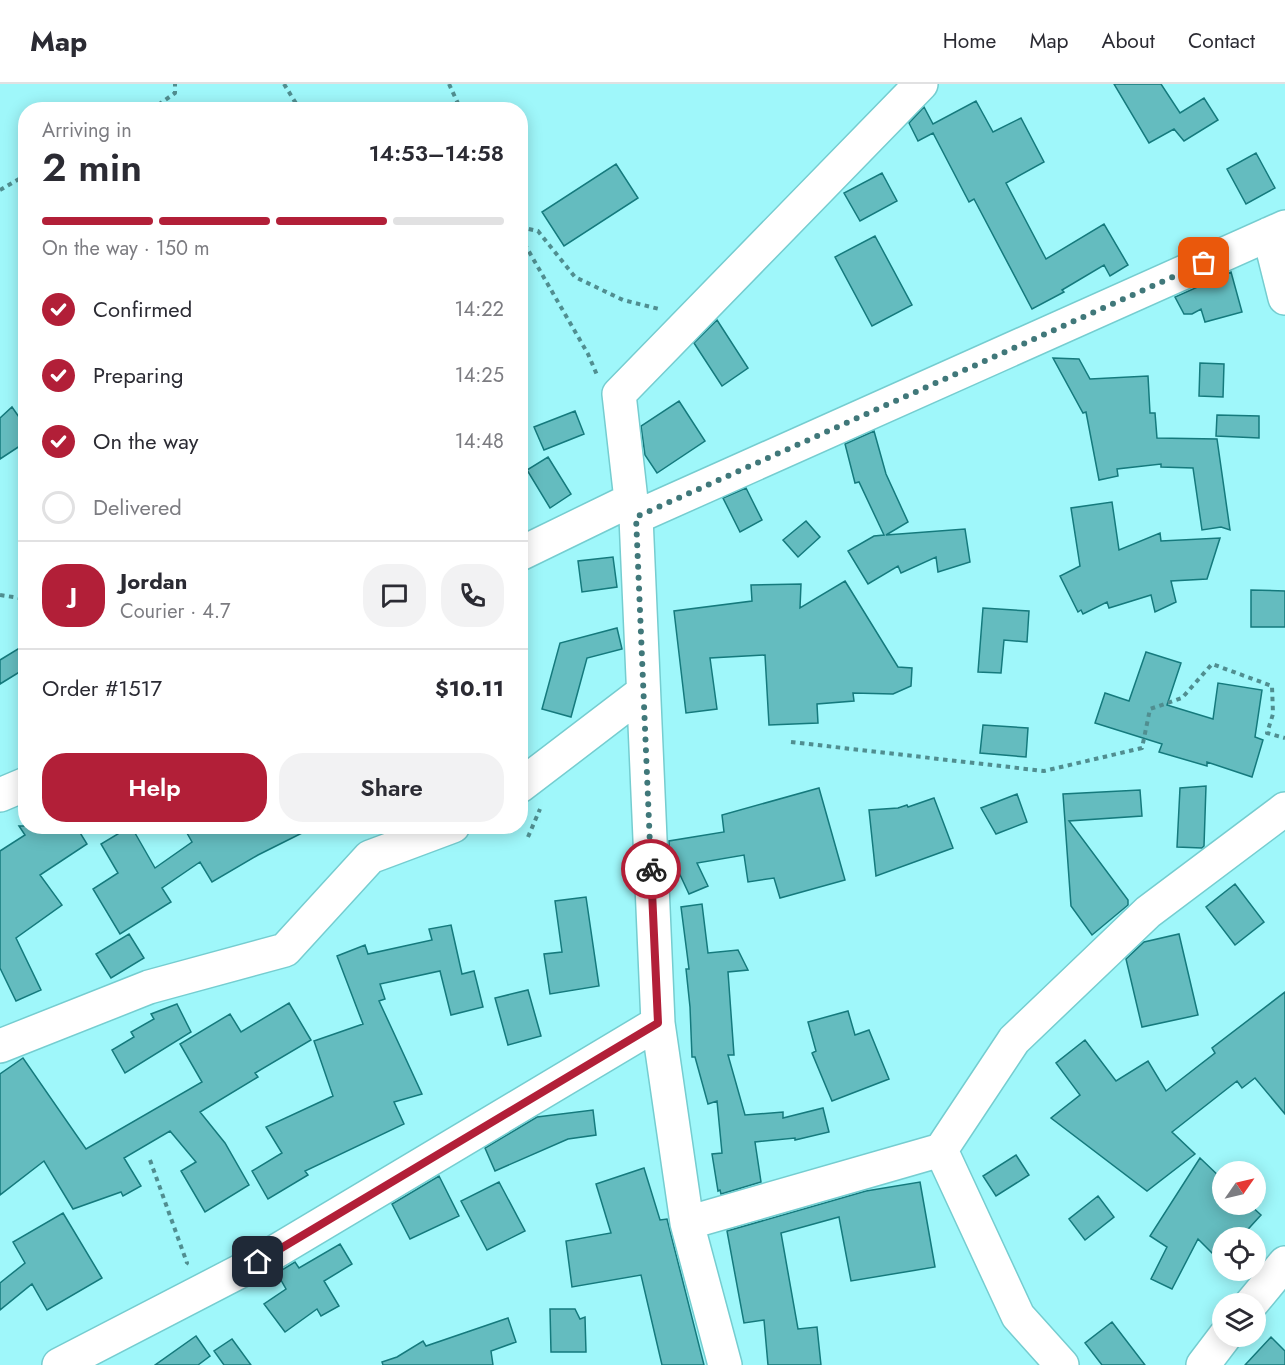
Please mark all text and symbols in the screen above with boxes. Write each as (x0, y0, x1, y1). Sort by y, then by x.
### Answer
text: Map (30, 21, 87, 62)
text: Home (943, 26, 996, 56)
text: Map (1029, 26, 1069, 56)
text: About (1102, 26, 1155, 56)
text: Contact (1188, 26, 1255, 56)
text: Arriving in (42, 116, 132, 145)
text: 14:53–14:58 (369, 137, 504, 169)
text: 2 min (42, 139, 142, 196)
text: On the way · 150 m (42, 234, 210, 263)
pin (1178, 237, 1229, 288)
icon: bag (1187, 246, 1220, 279)
icon: check (42, 293, 75, 326)
text: Confirmed (93, 293, 192, 325)
text: 14:22 (455, 295, 504, 324)
icon: check (42, 359, 75, 392)
text: Preparing (93, 359, 184, 391)
text: 14:25 (455, 361, 504, 390)
icon: check (42, 425, 75, 458)
text: On the way (93, 425, 198, 457)
text: 14:48 (455, 427, 504, 456)
text: Delivered (93, 491, 182, 523)
button: chat (363, 564, 426, 627)
button: phone (441, 564, 504, 627)
text: Jordan (120, 565, 187, 597)
text: J (70, 579, 77, 611)
text: Courier · 4.7 (120, 597, 231, 626)
text: Order #1517 (42, 672, 162, 704)
text: $10.11 (435, 672, 504, 704)
button: Help (42, 753, 267, 822)
button: Share (279, 753, 504, 822)
courier (621, 839, 681, 899)
icon: bike (635, 853, 668, 886)
north arrow (1212, 1161, 1266, 1215)
map controls (1212, 1161, 1266, 1347)
button: locate (1212, 1227, 1266, 1281)
pin (232, 1236, 283, 1287)
icon: home (241, 1245, 274, 1278)
button: layers (1212, 1293, 1266, 1347)

